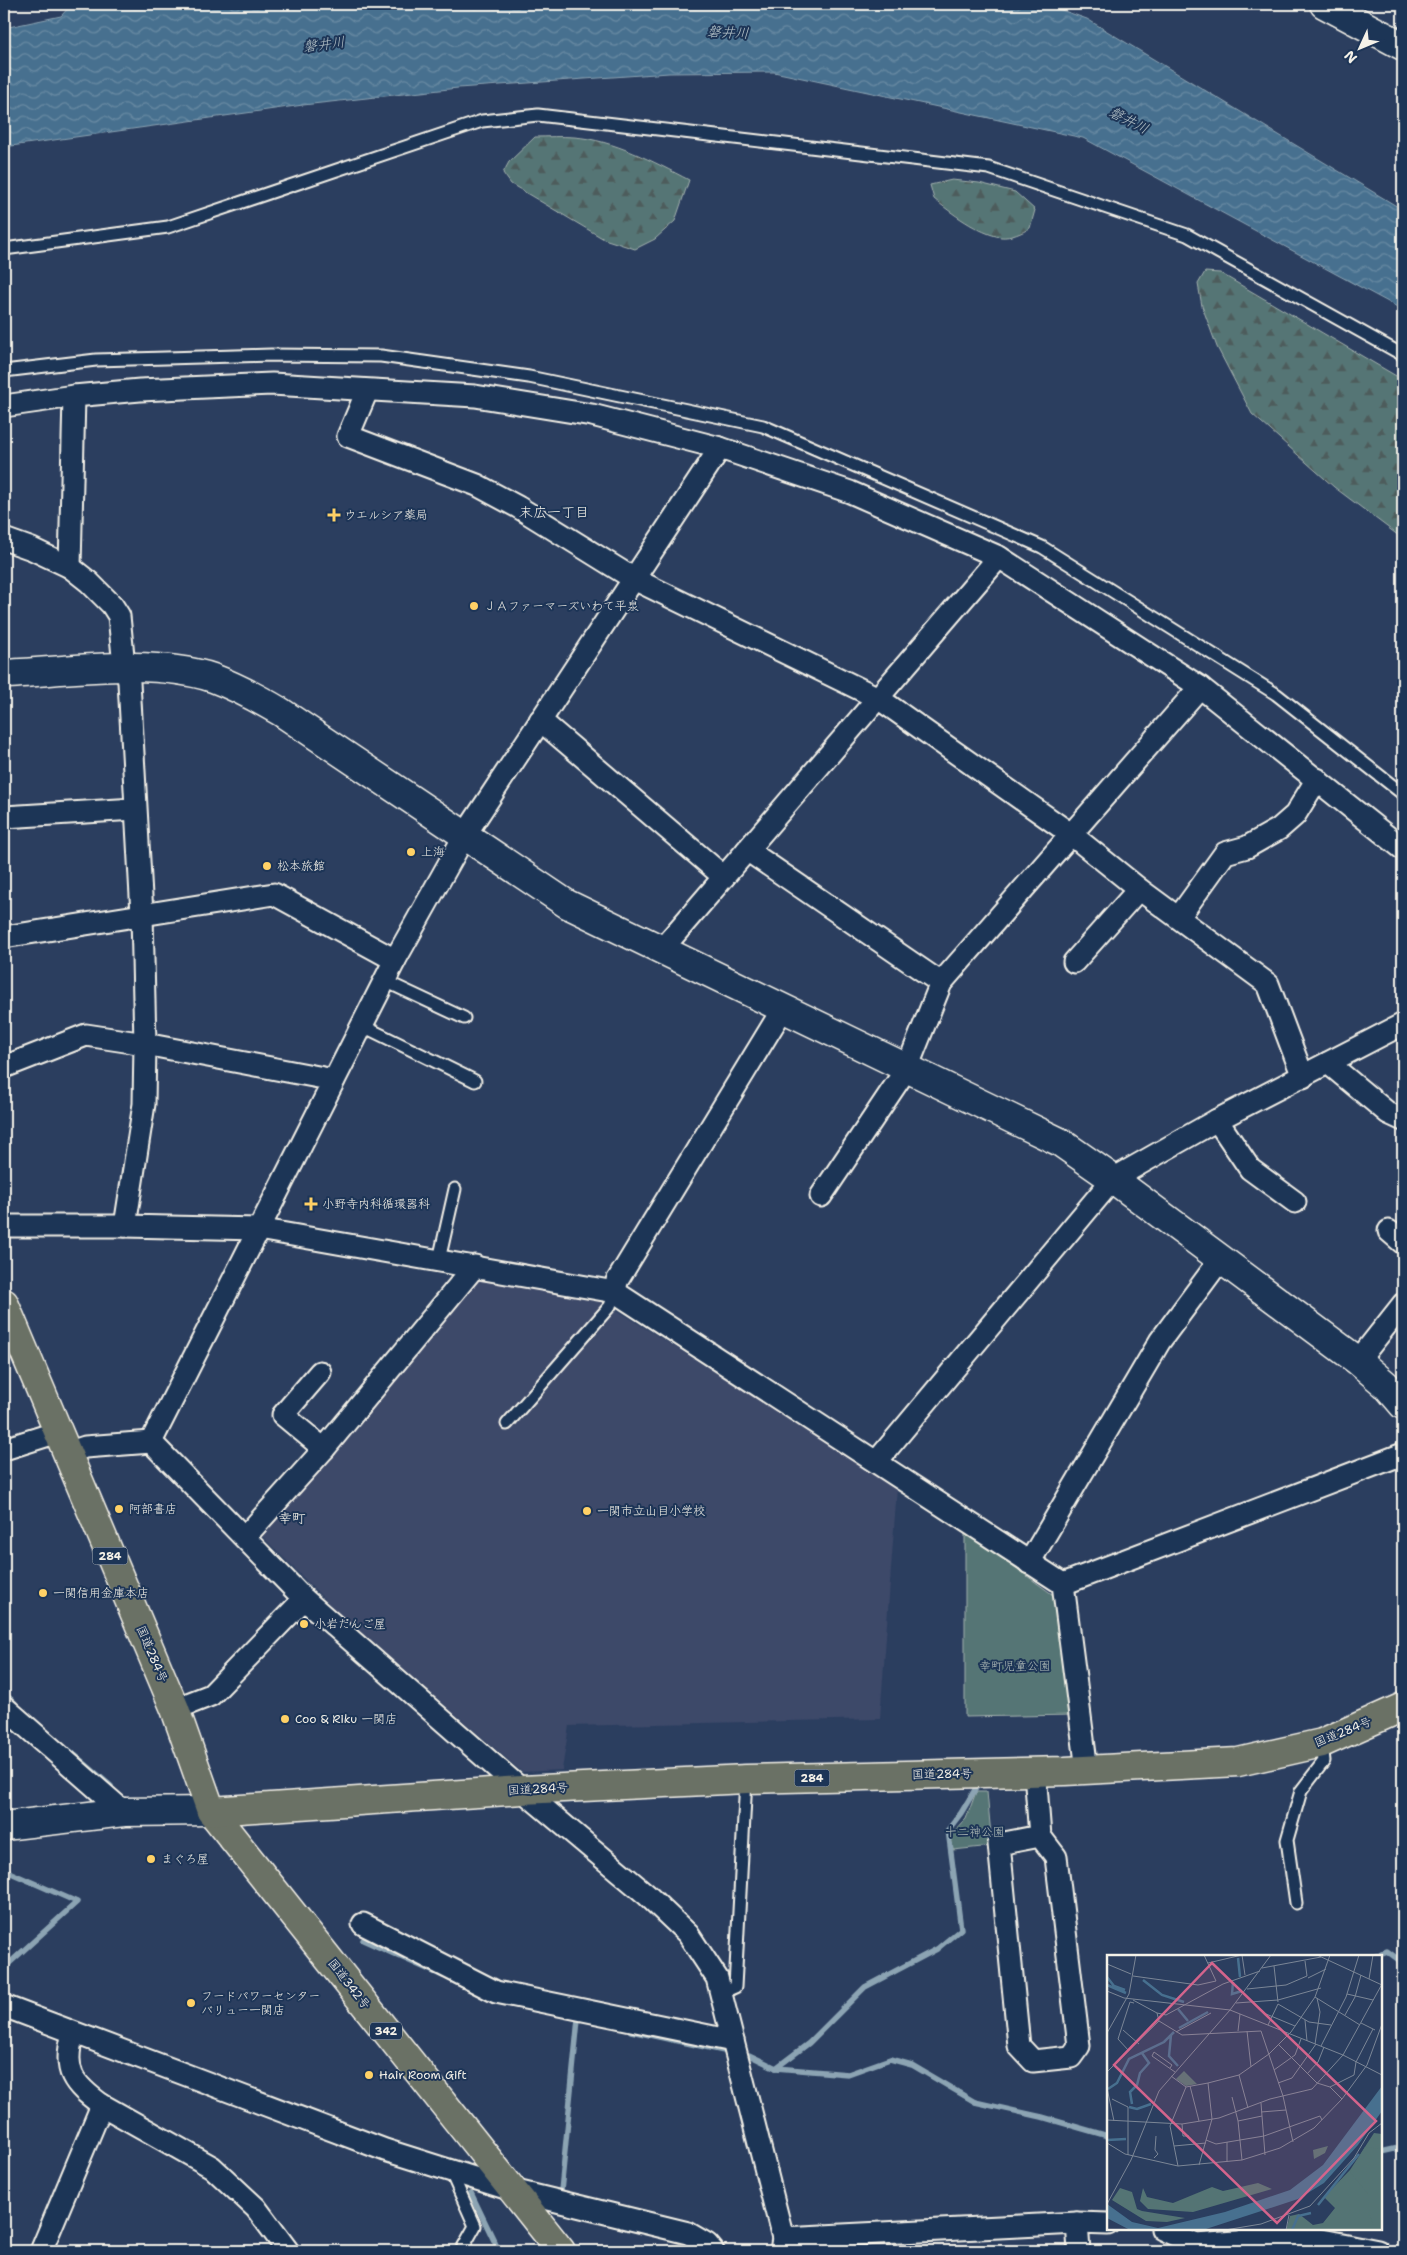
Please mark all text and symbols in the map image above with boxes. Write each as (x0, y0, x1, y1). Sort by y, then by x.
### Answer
water label: 磐井川 (707, 22, 749, 42)
north arrow (1334, 22, 1384, 72)
water label: 磐井川 (302, 33, 346, 55)
text: N (1340, 47, 1361, 67)
water label: 磐井川 (1106, 102, 1152, 138)
district label: 末広一丁目 (519, 503, 589, 521)
place label: ウエルシア薬局 (344, 507, 428, 523)
marker: ウエルシア薬局 (328, 509, 340, 521)
place label: ＪＡファーマーズいわて平泉 (484, 598, 639, 614)
marker: ＪＡファーマーズいわて平泉 (468, 600, 480, 612)
place label: 上海 (421, 844, 445, 860)
marker: 上海 (405, 846, 417, 858)
place label: 松本旅館 (277, 858, 325, 874)
marker: 松本旅館 (261, 860, 273, 872)
place label: 小野寺内科循環器科 (322, 1196, 430, 1212)
marker: 小野寺内科循環器科 (304, 1197, 318, 1211)
place label: 阿部書店 (129, 1501, 177, 1517)
marker: 阿部書店 (113, 1503, 125, 1515)
place label: 一関市立山目小学校 (597, 1503, 705, 1519)
marker: 一関市立山目小学校 (581, 1505, 593, 1517)
district label: 幸町 (278, 1509, 306, 1527)
road number: 284 (92, 1548, 128, 1564)
place label: 一関信用金庫本店 (53, 1585, 149, 1601)
marker: 一関信用金庫本店 (37, 1587, 49, 1599)
place label: 小岩だんご屋 (314, 1616, 386, 1632)
marker: 小岩だんご屋 (298, 1618, 310, 1630)
street label: 国道284号 (133, 1623, 171, 1685)
park label: 幸町児童公園 (979, 1658, 1051, 1674)
place label: Coo & Riku 一関店 (295, 1711, 397, 1727)
marker: Coo & Riku 一関店 (279, 1713, 291, 1725)
street label: 国道284号 (1312, 1713, 1374, 1751)
street label: 国道284号 (912, 1765, 972, 1783)
road number: 284 (794, 1770, 830, 1786)
street label: 国道284号 (507, 1779, 569, 1799)
park label: 十二神公園 (945, 1824, 1005, 1840)
place label: まぐろ屋 (161, 1851, 209, 1867)
marker: まぐろ屋 (145, 1853, 157, 1865)
street label: 国道342号 (324, 1955, 374, 2013)
inset map (1107, 1955, 1382, 2230)
place label: フードパワーセンター バリュー一関店 (201, 1988, 320, 2018)
marker: フードパワーセンター バリュー一関店 (185, 1997, 197, 2009)
road number: 342 (370, 2022, 402, 2040)
place label: Hair Room Gift (379, 2067, 467, 2083)
marker: Hair Room Gift (363, 2069, 375, 2081)

